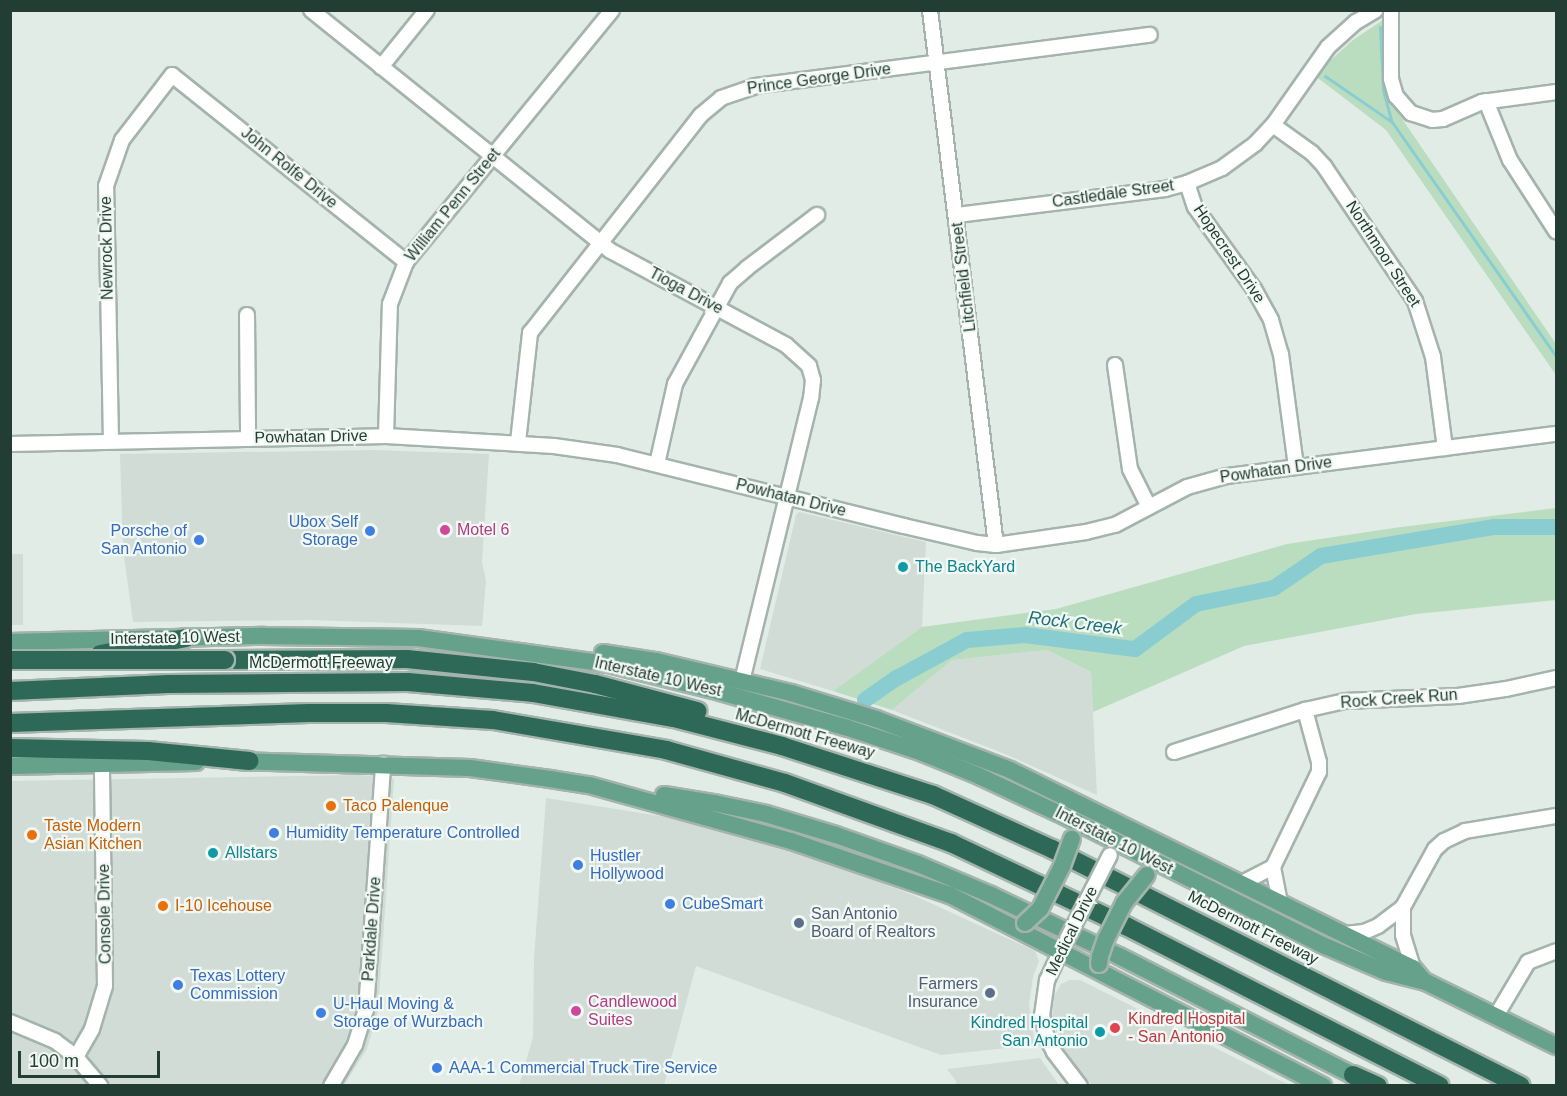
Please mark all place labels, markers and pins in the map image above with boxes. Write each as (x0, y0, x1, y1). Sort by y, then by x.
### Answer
place label: Ubox Self Storage (289, 512, 358, 550)
place label: Motel 6 (457, 520, 509, 540)
place label: Porsche of San Antonio (100, 521, 187, 559)
marker: Motel 6 (438, 523, 452, 537)
marker: Ubox Self Storage (363, 524, 377, 538)
marker: Porsche of San Antonio (192, 533, 206, 547)
place label: The BackYard (915, 557, 1015, 577)
marker: The BackYard (896, 560, 910, 574)
place label: Taco Palenque (343, 796, 449, 816)
marker: Taco Palenque (324, 799, 338, 813)
place label: Taste Modern Asian Kitchen (44, 816, 142, 854)
place label: Humidity Temperature Controlled (286, 823, 520, 843)
marker: Humidity Temperature Controlled (267, 826, 281, 840)
marker: Taste Modern Asian Kitchen (25, 828, 39, 842)
place label: Allstars (225, 843, 277, 863)
marker: Allstars (206, 846, 220, 860)
place label: Hustler Hollywood (590, 846, 664, 884)
marker: Hustler Hollywood (571, 858, 585, 872)
place label: CubeSmart (682, 894, 763, 914)
place label: I-10 Icehouse (175, 896, 272, 916)
marker: CubeSmart (663, 897, 677, 911)
marker: I-10 Icehouse (156, 899, 170, 913)
place label: San Antonio Board of Realtors (811, 904, 936, 942)
marker: San Antonio Board of Realtors (792, 916, 806, 930)
place label: Texas Lottery Commission (190, 966, 285, 1004)
place label: Farmers Insurance (908, 974, 978, 1012)
marker: Texas Lottery Commission (171, 978, 185, 992)
marker: Farmers Insurance (983, 986, 997, 1000)
place label: Candlewood Suites (588, 992, 677, 1030)
place label: U-Haul Moving & Storage of Wurzbach (333, 994, 483, 1032)
marker: Candlewood Suites (569, 1004, 583, 1018)
marker: U-Haul Moving & Storage of Wurzbach (314, 1006, 328, 1020)
place label: Kindred Hospital - San Antonio (1128, 1009, 1245, 1047)
place label: Kindred Hospital San Antonio (971, 1013, 1088, 1051)
marker: Kindred Hospital - San Antonio (1106, 1019, 1124, 1037)
marker: Kindred Hospital San Antonio (1093, 1025, 1107, 1039)
place label: AAA-1 Commercial Truck Tire Service (449, 1058, 718, 1078)
marker: AAA-1 Commercial Truck Tire Service (430, 1061, 444, 1075)

